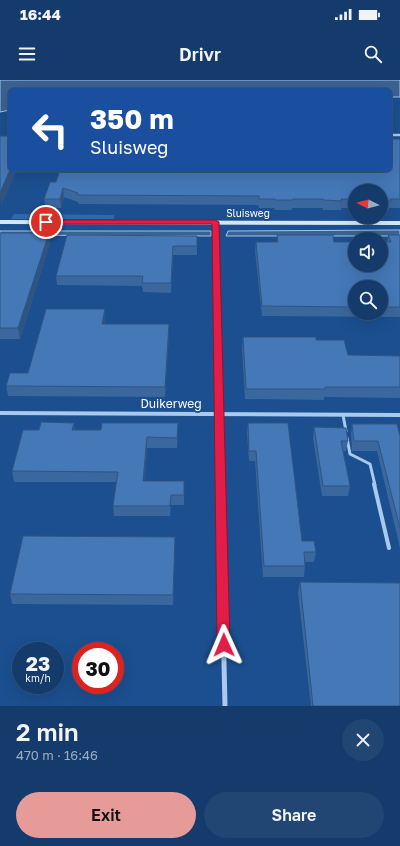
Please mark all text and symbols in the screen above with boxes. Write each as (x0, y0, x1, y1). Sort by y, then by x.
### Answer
text: 16:44 (20, 5, 61, 23)
icon: menu (16, 43, 38, 65)
text: Drivr (179, 43, 221, 65)
icon: search (362, 43, 384, 65)
text: 350 m (90, 102, 174, 135)
icon: left (24, 104, 76, 156)
text: Sluisweg (90, 136, 168, 158)
north arrow (348, 184, 388, 224)
map controls (348, 184, 388, 320)
pin (29, 205, 63, 239)
street label: Sluisweg (226, 207, 270, 219)
icon: arrive (35, 211, 57, 233)
button: sound (348, 232, 388, 272)
button: search (348, 280, 388, 320)
street label: Duikerweg (140, 396, 202, 411)
position arrow (203, 624, 245, 666)
speed limit sign: 30 (72, 642, 124, 694)
text: 23 (26, 651, 50, 675)
text: km/h (25, 672, 51, 684)
text: 2 min (16, 717, 78, 746)
button: close (342, 719, 384, 761)
text: 470 m · 16:46 (16, 747, 98, 763)
button: Exit (16, 792, 196, 838)
button: Share (204, 792, 384, 838)

